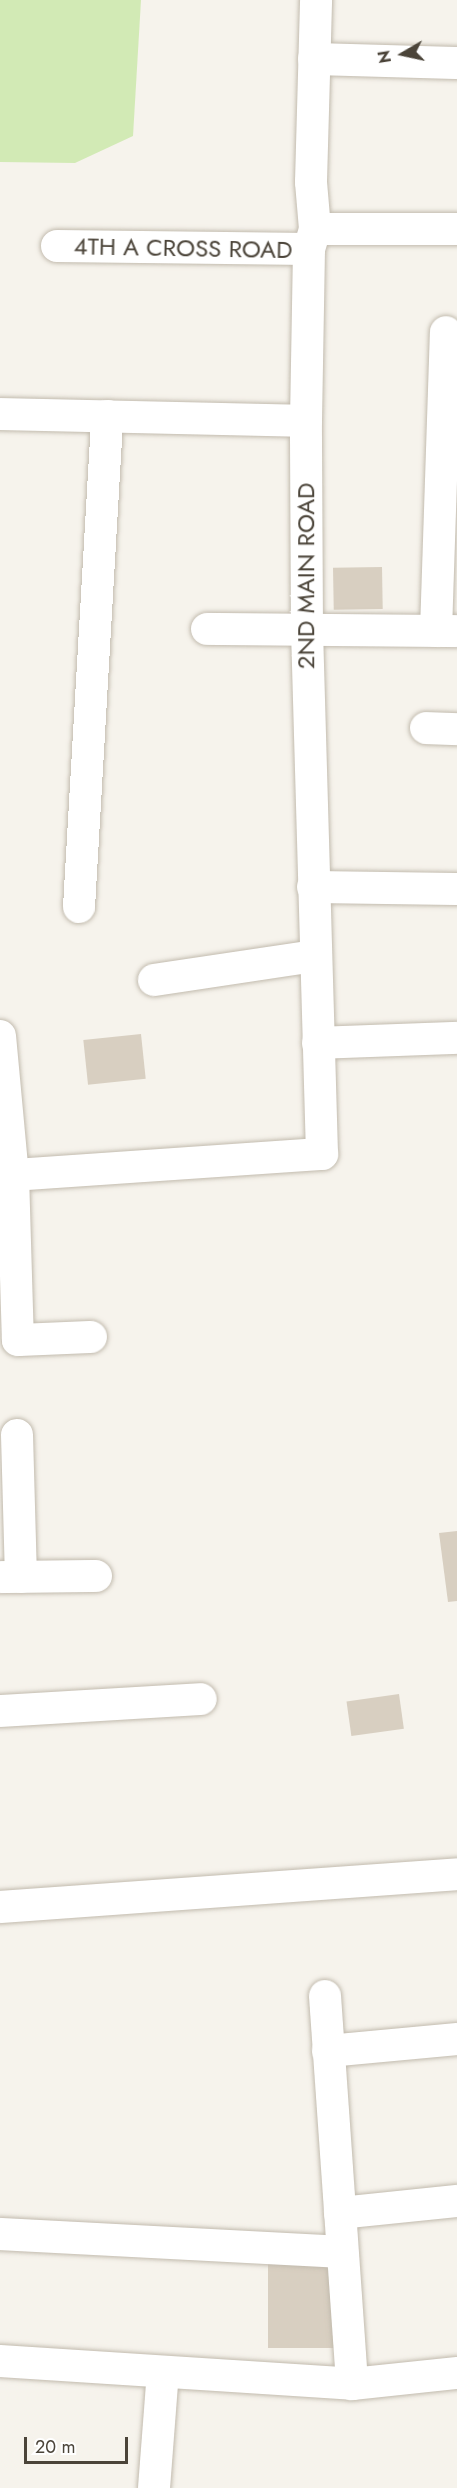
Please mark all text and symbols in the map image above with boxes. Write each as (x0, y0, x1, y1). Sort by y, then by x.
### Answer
north arrow (373, 24, 433, 84)
text: N (372, 49, 397, 65)
street label: 4TH A CROSS ROAD (73, 232, 293, 264)
street label: 2ND MAIN ROAD (292, 483, 320, 669)
scale bar (27, 2425, 130, 2463)
text: 20 m (35, 2434, 75, 2460)

